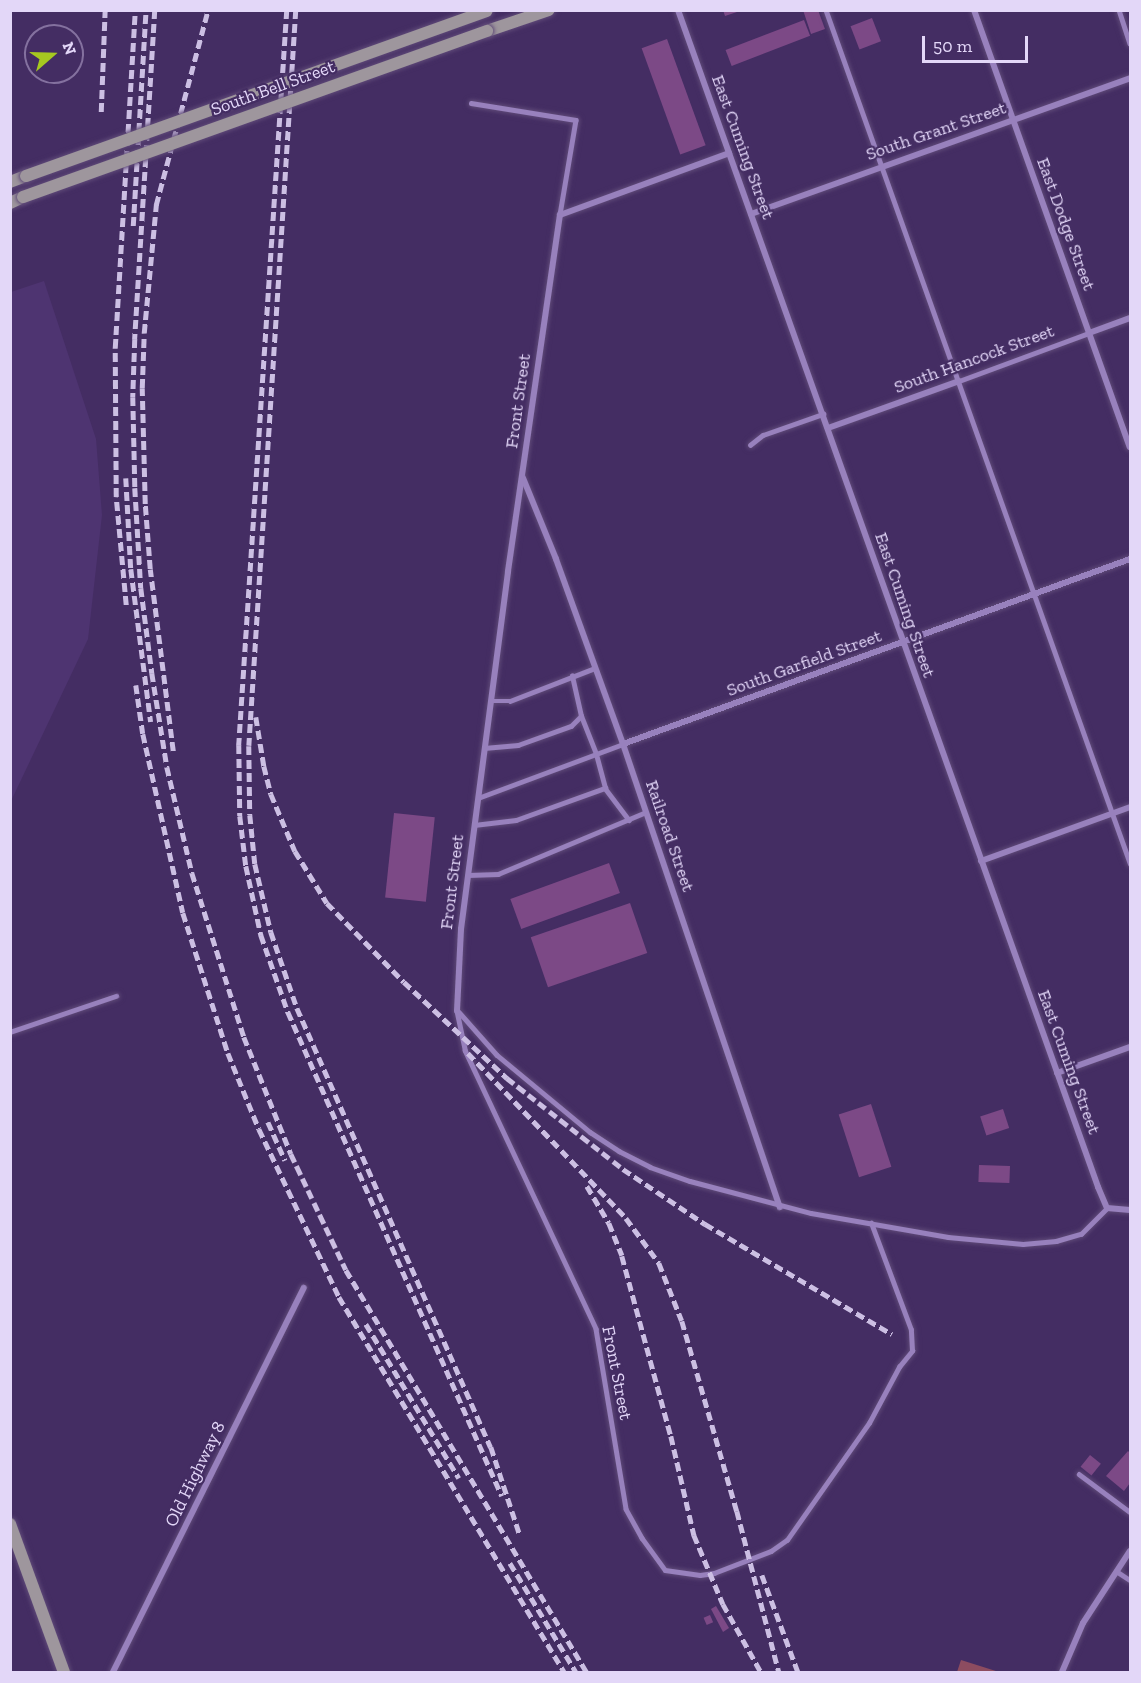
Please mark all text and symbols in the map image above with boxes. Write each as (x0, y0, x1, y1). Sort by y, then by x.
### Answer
north arrow (24, 24, 84, 84)
scale bar (925, 24, 1032, 62)
text: 50 m (933, 35, 972, 57)
text: N (58, 39, 81, 57)
street label: South Bell Street (208, 56, 338, 120)
street label: East Cuming Street (707, 72, 779, 222)
street label: South Grant Street (863, 97, 1009, 165)
street label: East Dodge Street (1032, 155, 1100, 293)
street label: South Hancock Street (891, 320, 1057, 398)
street label: Front Street (501, 352, 535, 450)
street label: East Cuming Street (870, 530, 940, 680)
street label: South Garfield Street (724, 625, 884, 701)
street label: Railroad Street (641, 777, 699, 895)
street label: Front Street (435, 833, 469, 931)
street label: East Cuming Street (1033, 987, 1105, 1137)
street label: Front Street (597, 1324, 637, 1422)
street label: Old Highway 8 (160, 1418, 230, 1530)

